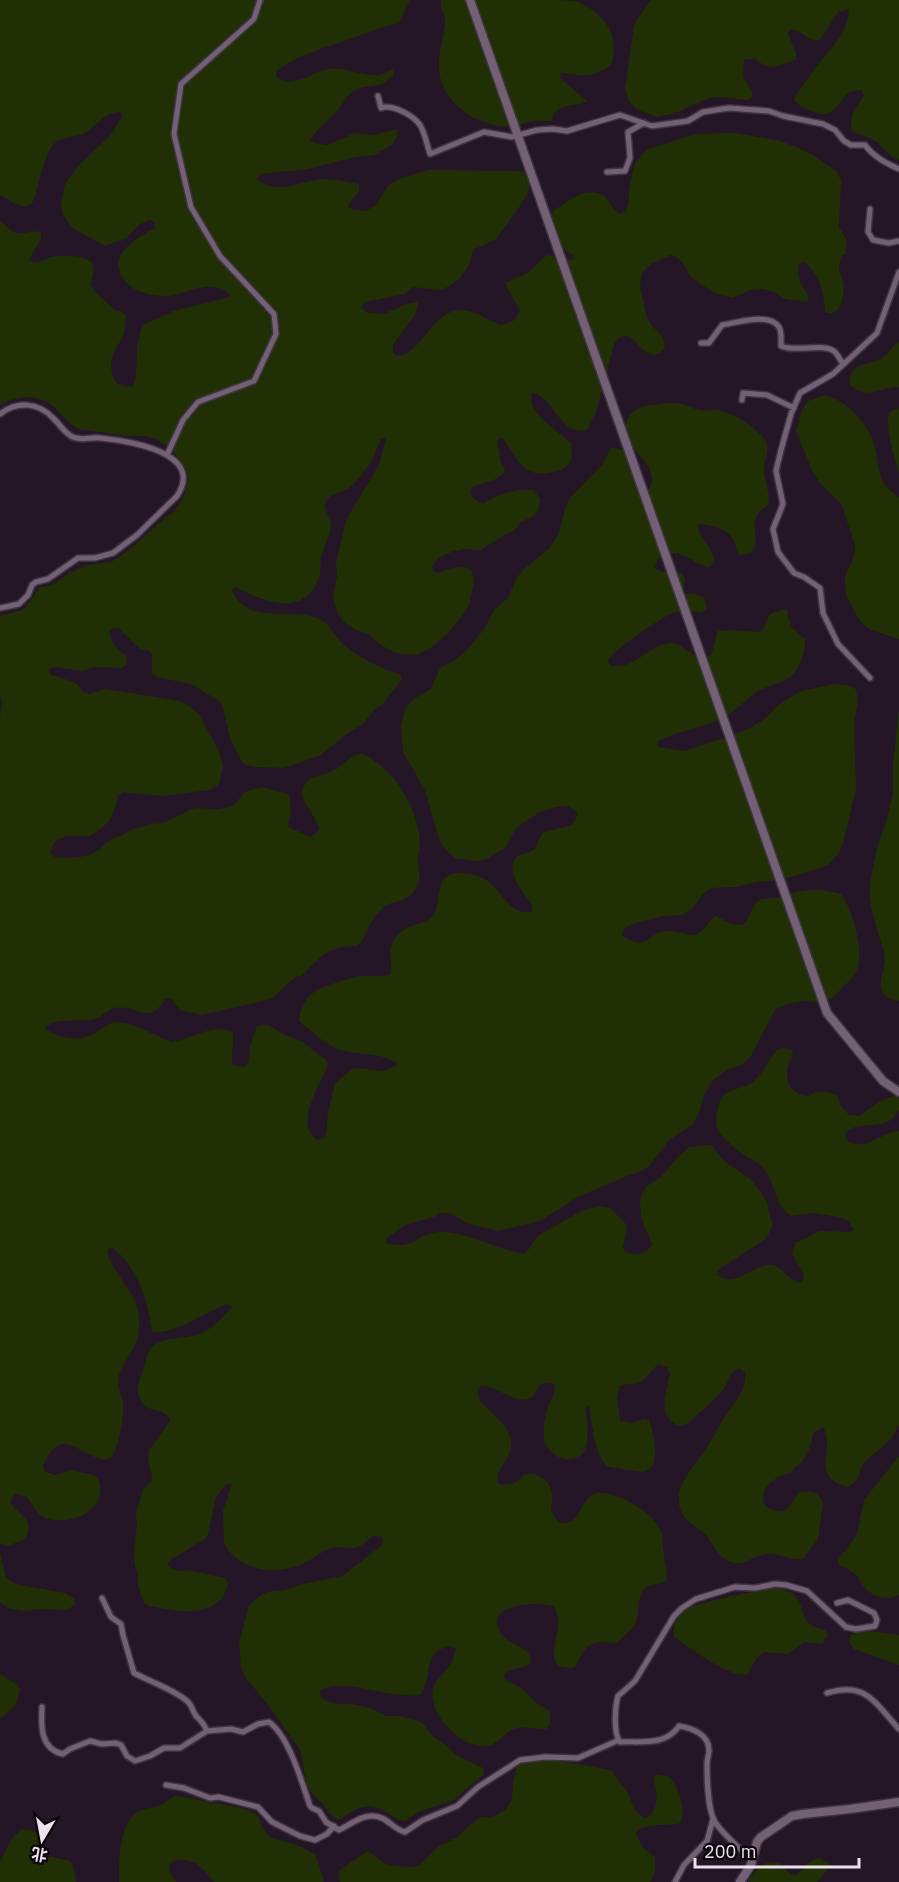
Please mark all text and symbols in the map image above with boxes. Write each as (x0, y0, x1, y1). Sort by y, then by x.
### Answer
north arrow (12, 1810, 72, 1870)
scale bar (695, 1831, 858, 1869)
text: 200 m (704, 1840, 756, 1863)
text: 北 (30, 1844, 49, 1866)

